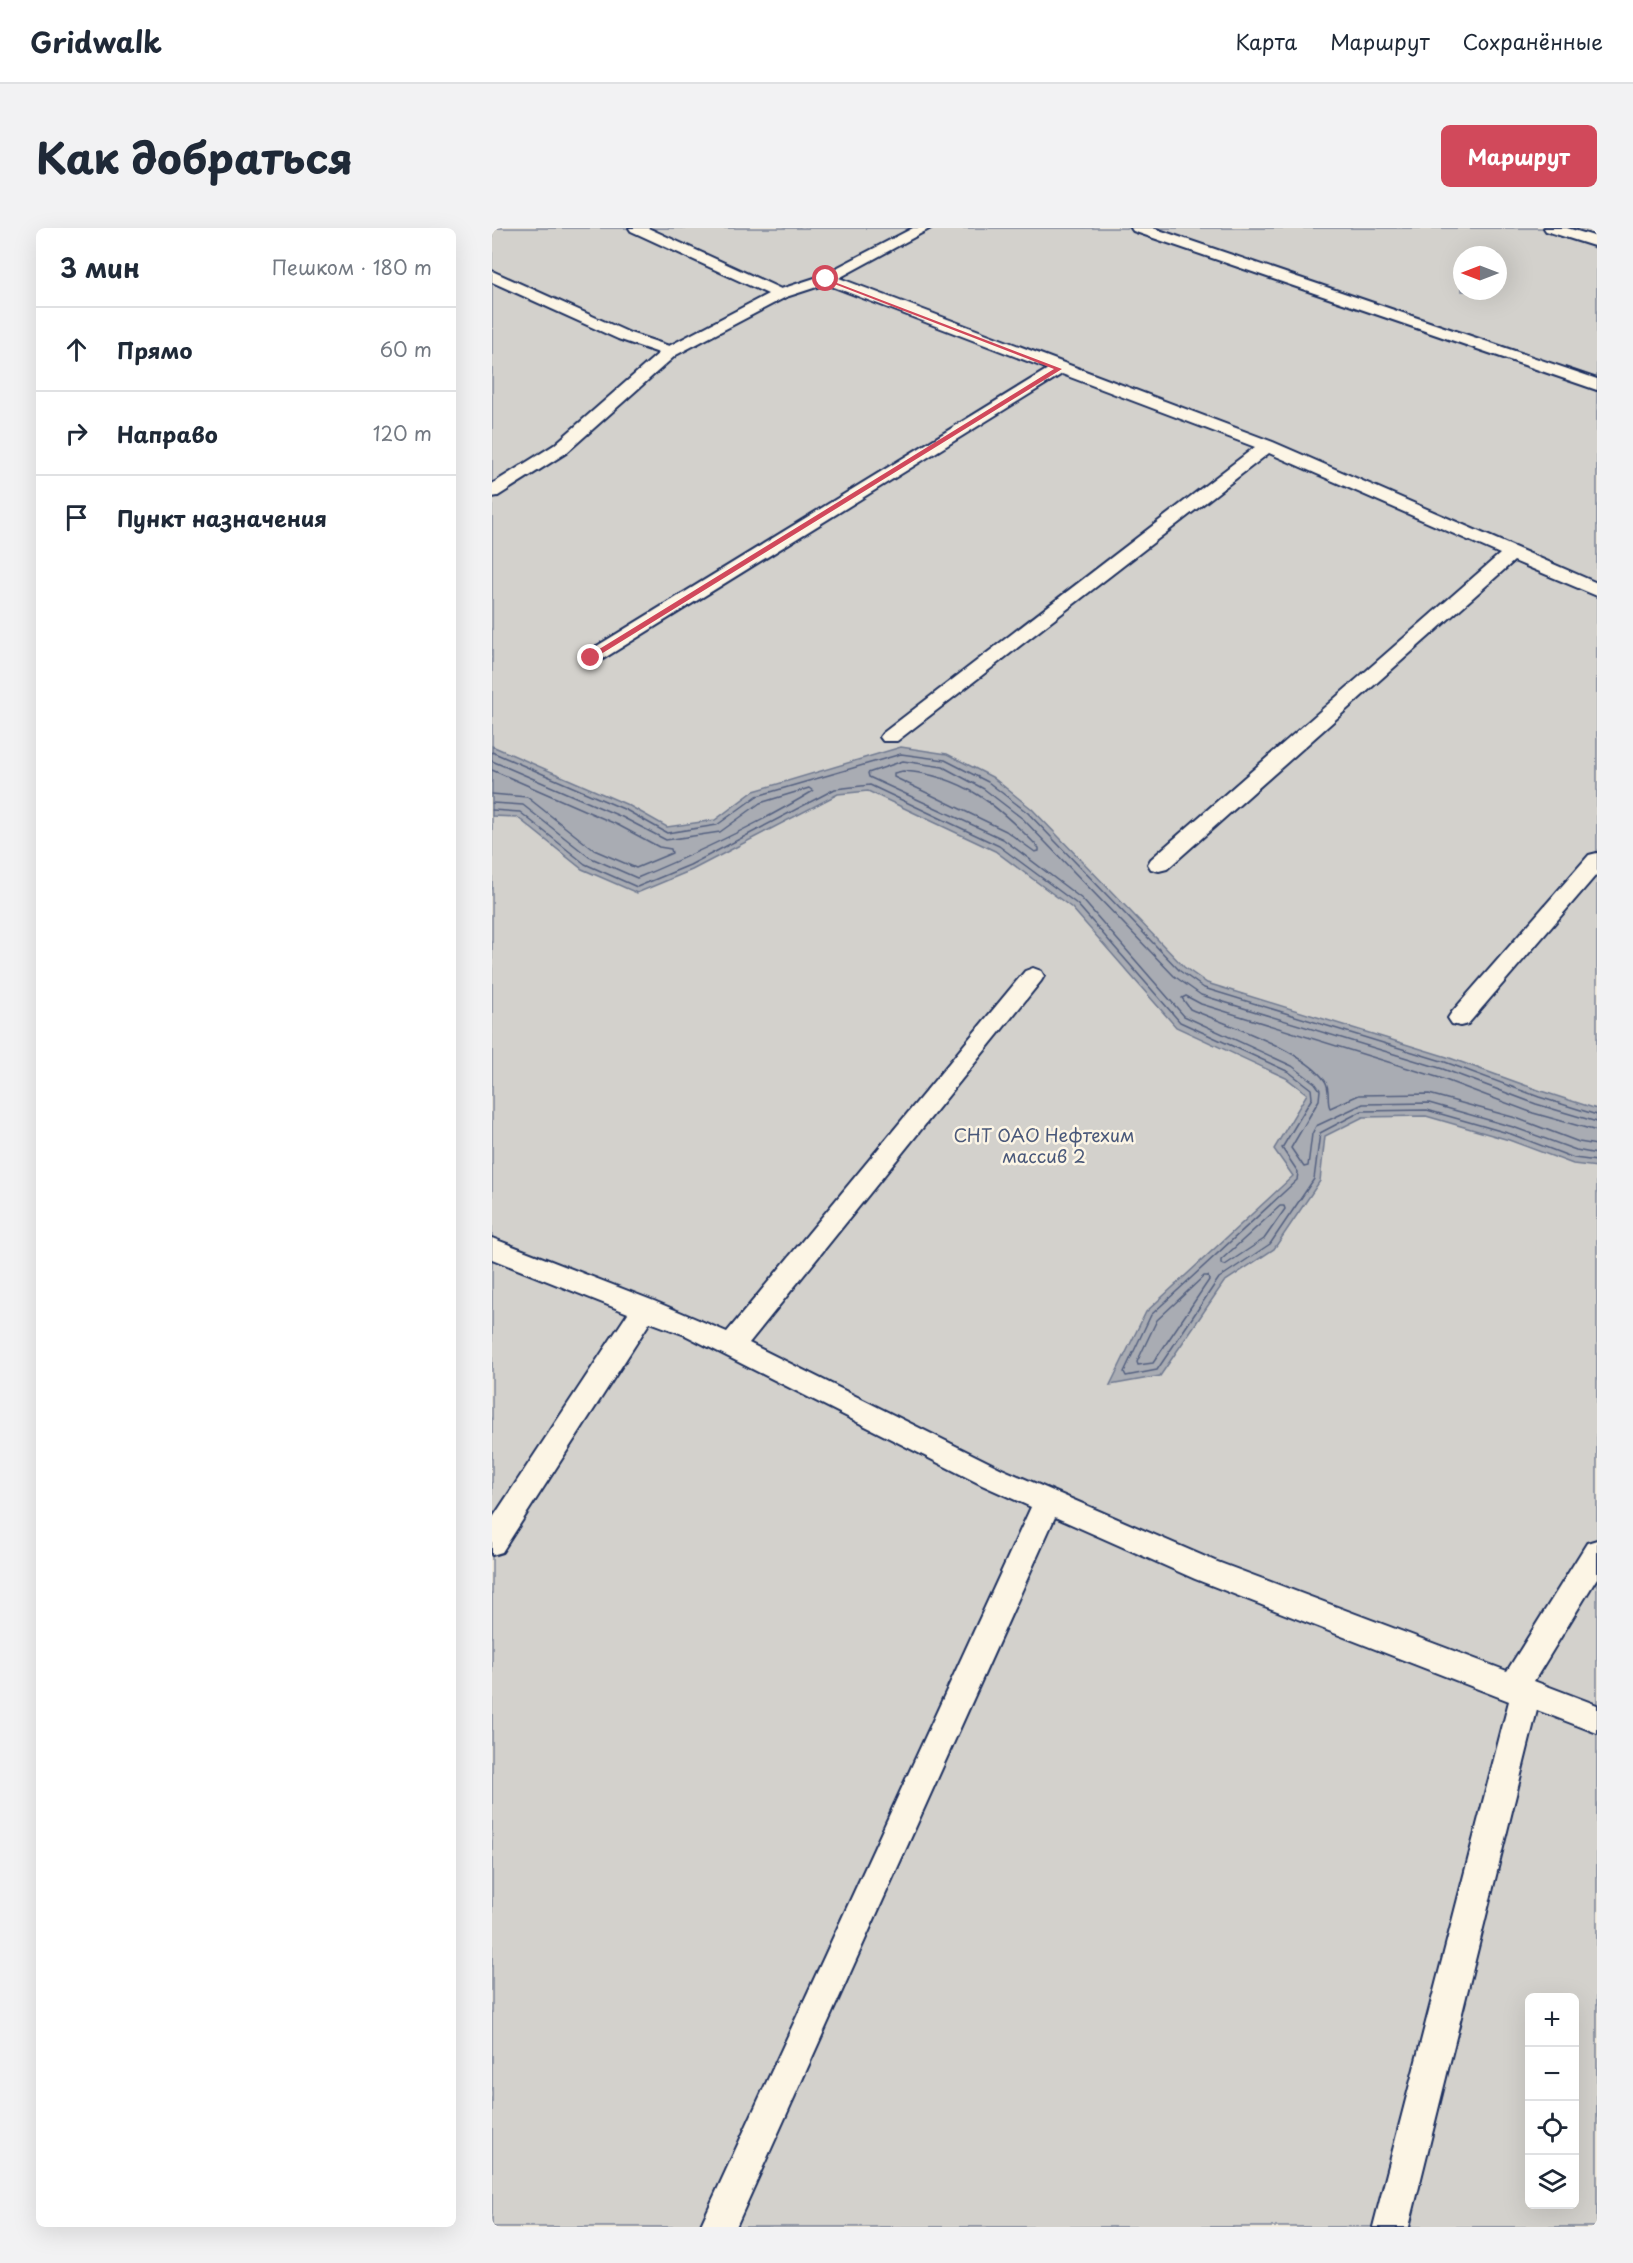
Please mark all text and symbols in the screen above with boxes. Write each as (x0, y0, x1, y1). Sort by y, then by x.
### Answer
text: Gridwalk (30, 20, 162, 63)
text: Карта (1236, 25, 1297, 57)
text: Маршрут (1330, 25, 1430, 57)
text: Сохранённые (1463, 25, 1603, 57)
text: Как добраться (36, 125, 353, 188)
button: Маршрут (1441, 125, 1597, 187)
north arrow (1453, 246, 1507, 300)
text: 3 мин (60, 248, 140, 287)
text: Пешком · 180 m (272, 252, 432, 282)
route start (812, 265, 838, 291)
icon: ahead (60, 333, 93, 366)
text: Прямо (117, 333, 192, 366)
text: 60 m (380, 334, 432, 364)
icon: right (60, 417, 93, 450)
text: Направо (117, 417, 218, 450)
text: 120 m (373, 418, 432, 448)
icon: arrive (60, 501, 93, 534)
text: Пункт назначения (117, 501, 327, 534)
route end (577, 644, 603, 670)
park label: СНТ ОАО Нефтехим массив 2 (953, 1121, 1135, 1169)
map controls (1525, 1993, 1579, 2209)
button: + (1525, 1993, 1579, 2047)
button: − (1525, 2047, 1579, 2101)
button: locate (1525, 2101, 1579, 2155)
button: layers (1525, 2155, 1579, 2209)

